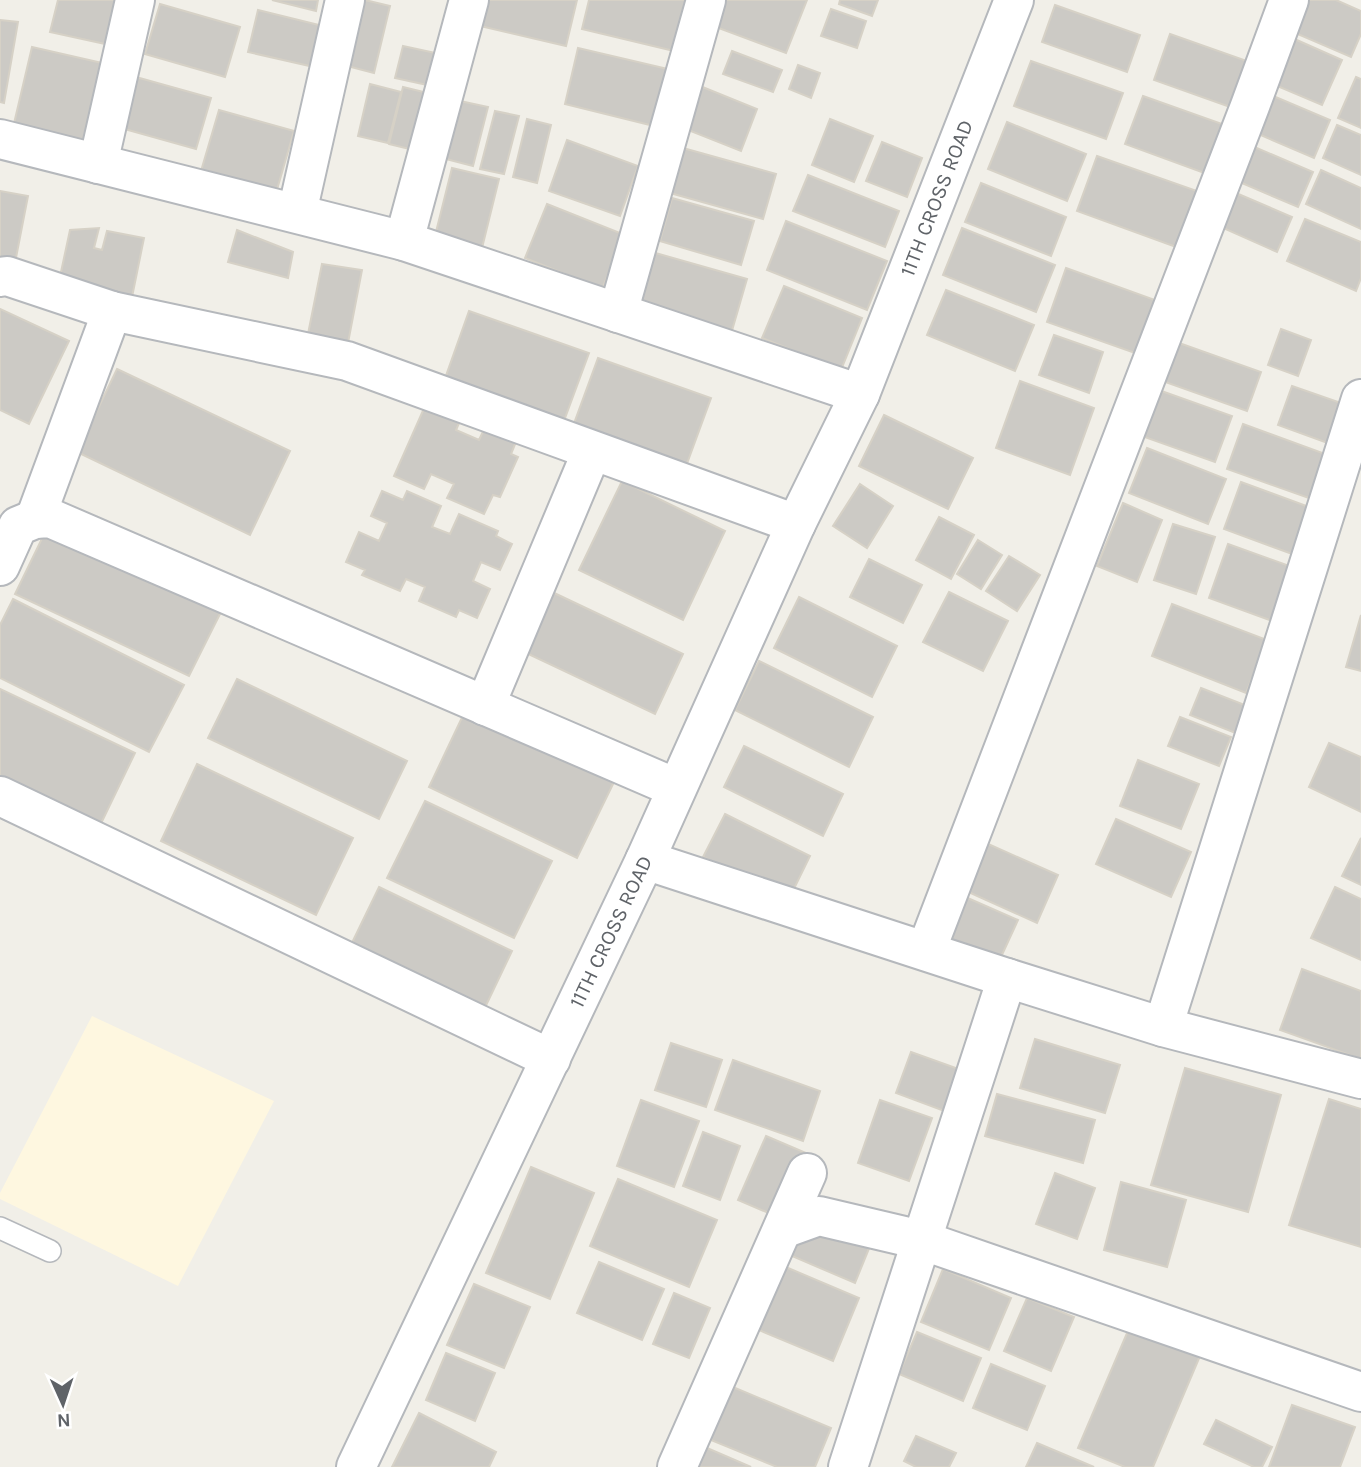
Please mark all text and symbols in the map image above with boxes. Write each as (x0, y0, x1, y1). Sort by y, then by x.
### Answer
street label: 11TH CROSS ROAD (895, 117, 978, 279)
street label: 11TH CROSS ROAD (564, 852, 657, 1011)
north arrow (28, 1369, 98, 1439)
text: N (56, 1409, 71, 1431)

